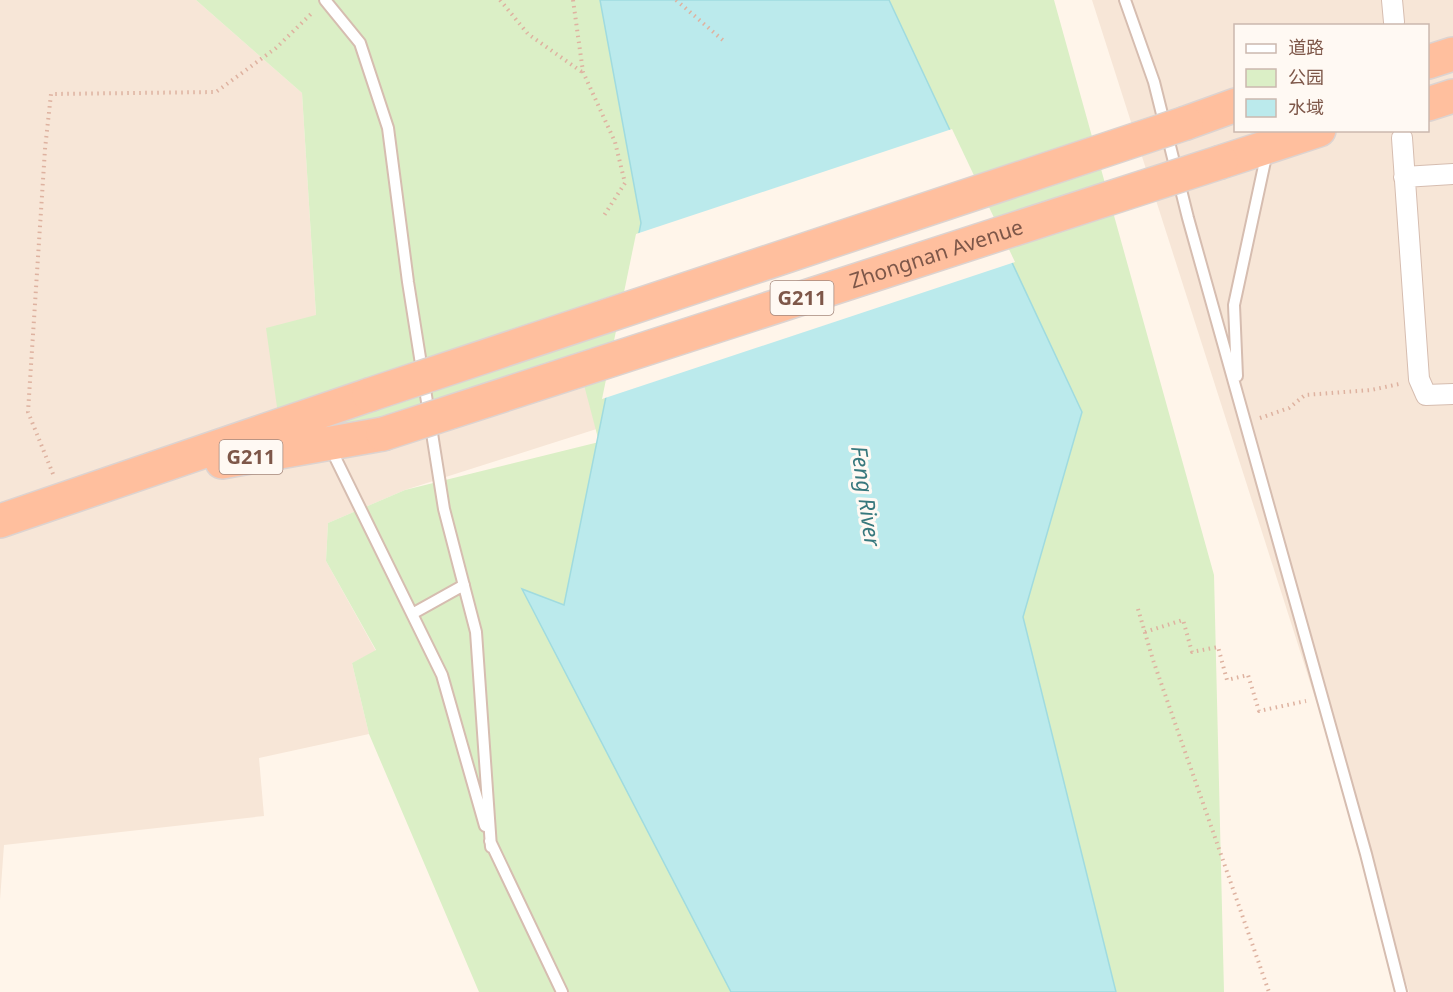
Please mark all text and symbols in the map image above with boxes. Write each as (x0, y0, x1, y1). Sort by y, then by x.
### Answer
legend (1234, 24, 1429, 132)
text: 道路 (1288, 35, 1324, 59)
text: 公园 (1288, 65, 1324, 89)
text: 水域 (1288, 95, 1324, 119)
street label: Zhongnan Avenue (846, 212, 1026, 295)
road number: G211 (770, 281, 834, 315)
road number: G211 (220, 440, 282, 474)
water label: Feng River (845, 444, 889, 549)

